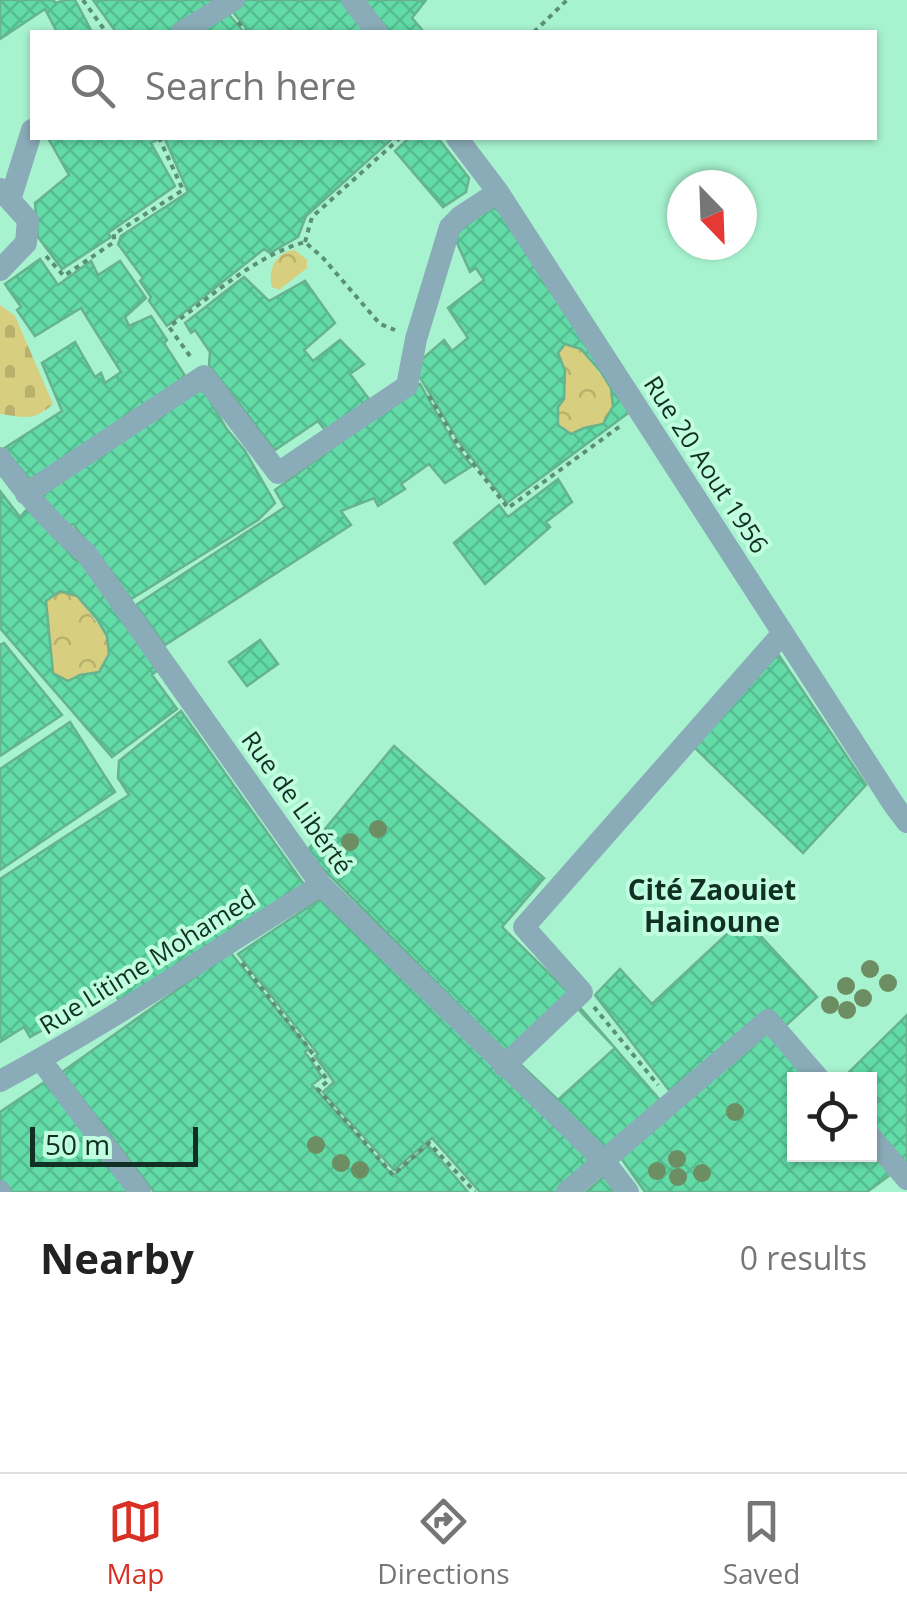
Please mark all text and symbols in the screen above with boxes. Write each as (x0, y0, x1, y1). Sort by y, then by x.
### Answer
search box (30, 30, 877, 140)
icon: search (65, 58, 120, 113)
text: Search here (145, 59, 357, 111)
north arrow (667, 170, 757, 260)
street label: Rue 20 Aout 1956 (637, 369, 777, 559)
street label: Rue de Libérté (235, 724, 361, 880)
district label: Cité Zaouiet Hainoune (628, 870, 796, 940)
street label: Rue Litime Mohamed (33, 881, 261, 1041)
map controls (787, 1072, 877, 1162)
button: locate (787, 1072, 877, 1162)
scale bar (30, 1122, 198, 1166)
text: 50 m (45, 1125, 110, 1163)
text: Nearby (40, 1229, 194, 1286)
text: 0 results (740, 1236, 867, 1279)
tab: Map (106, 1494, 164, 1592)
tab: Directions (377, 1494, 510, 1592)
tab: Saved (723, 1494, 800, 1592)

